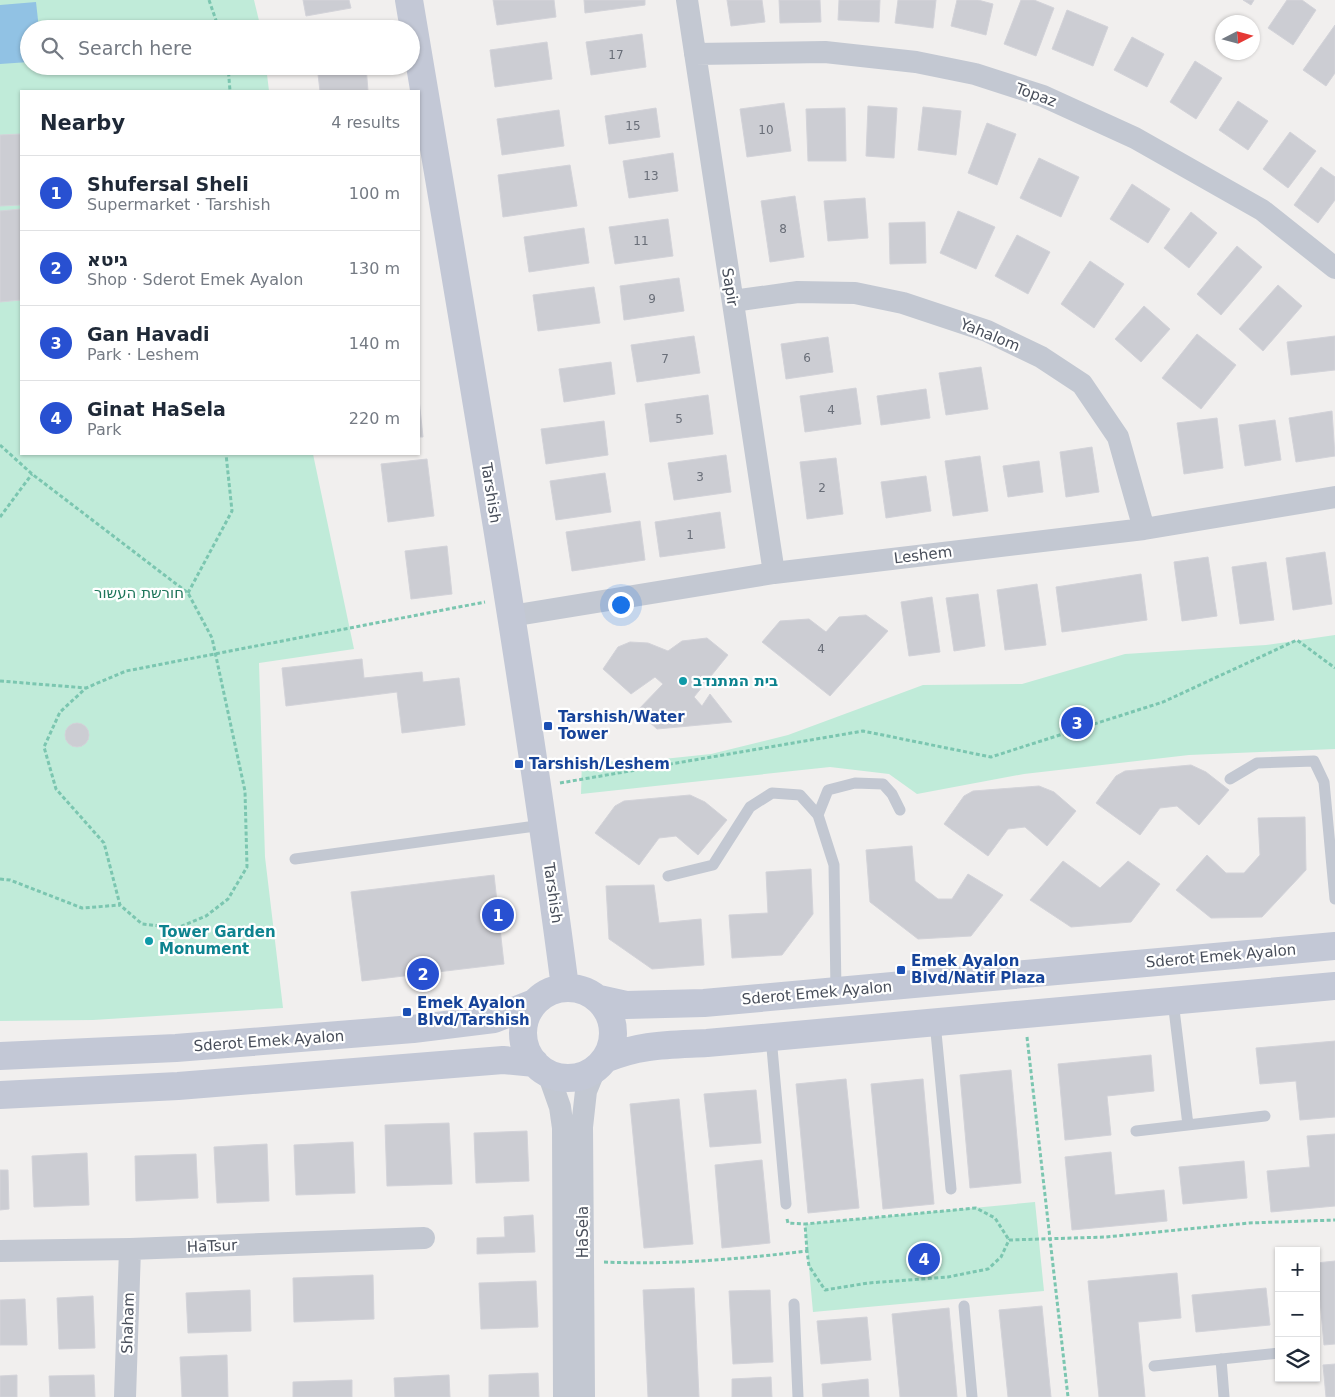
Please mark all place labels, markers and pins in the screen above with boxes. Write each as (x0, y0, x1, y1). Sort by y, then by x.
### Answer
place label: בית המתנדב (693, 672, 778, 690)
marker: בית המתנדב (677, 675, 689, 687)
pin: 3 (1061, 704, 1093, 742)
place label: Tarshish/Water Tower (558, 708, 685, 743)
marker: Tarshish/Water Tower (542, 720, 554, 732)
place label: Tarshish/Leshem (529, 755, 670, 773)
marker: Tarshish/Leshem (513, 758, 525, 770)
pin: 1 (482, 896, 514, 934)
place label: Tower Garden Monument (159, 923, 276, 958)
marker: Tower Garden Monument (143, 935, 155, 947)
place label: Emek Ayalon Blvd/Natif Plaza (911, 952, 1045, 987)
pin: 2 (407, 955, 439, 993)
marker: Emek Ayalon Blvd/Natif Plaza (895, 964, 907, 976)
place label: Emek Ayalon Blvd/Tarshish (417, 994, 530, 1029)
marker: Emek Ayalon Blvd/Tarshish (401, 1006, 413, 1018)
pin: 4 (908, 1240, 940, 1278)

